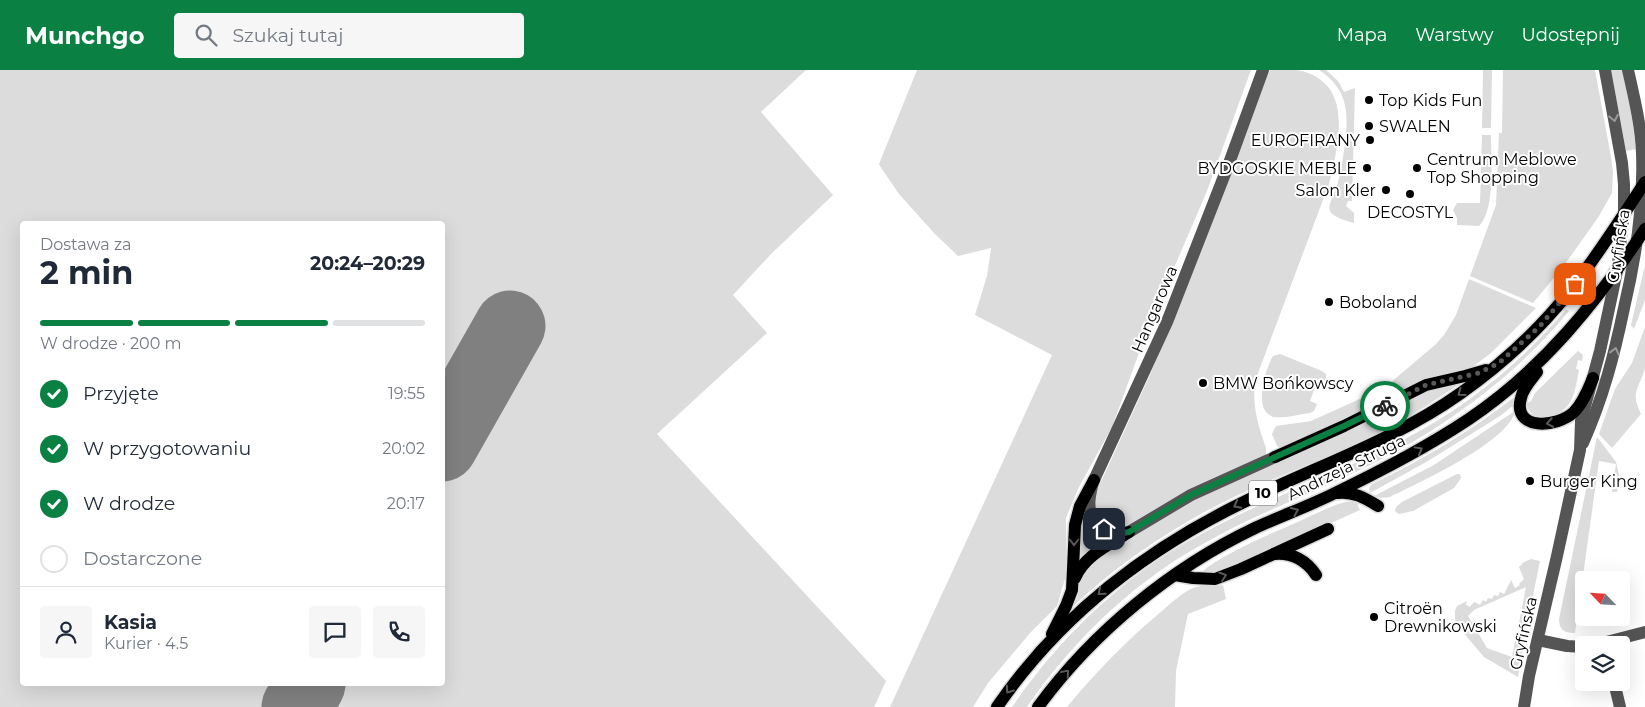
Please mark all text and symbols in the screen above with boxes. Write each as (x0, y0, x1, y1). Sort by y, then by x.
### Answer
search box (174, 13, 524, 58)
text: Munchgo (25, 21, 144, 50)
icon: search (192, 21, 220, 49)
text: Szukaj tutaj (232, 24, 343, 47)
text: Mapa (1337, 24, 1387, 46)
text: Warstwy (1415, 24, 1493, 46)
text: Udostępnij (1521, 24, 1620, 46)
place label: Top Kids Fun (1379, 91, 1482, 110)
marker: Top Kids Fun (1363, 94, 1375, 106)
one-way arrow (1608, 114, 1619, 122)
place label: SWALEN (1379, 117, 1451, 136)
marker: SWALEN (1363, 120, 1375, 132)
place label: EUROFIRANY (1251, 131, 1361, 150)
marker: EUROFIRANY (1364, 134, 1376, 146)
place label: Centrum Meblowe Top Shopping (1427, 150, 1577, 187)
place label: BYDGOSKIE MEBLE (1198, 159, 1357, 178)
marker: BYDGOSKIE MEBLE (1361, 162, 1373, 174)
marker: Centrum Meblowe Top Shopping (1411, 162, 1423, 174)
place label: Salon Kler (1296, 181, 1376, 200)
marker: Salon Kler (1380, 184, 1392, 196)
marker: DECOSTYL (1404, 188, 1416, 200)
place label: DECOSTYL (1367, 203, 1454, 222)
street label: Gryfińska (1603, 208, 1634, 284)
text: Dostawa za (40, 235, 132, 254)
text: 20:24–20:29 (310, 252, 425, 275)
text: 2 min (40, 253, 133, 292)
street label: Hangarowa (1128, 263, 1181, 356)
pin (1554, 263, 1596, 305)
icon: bag (1561, 270, 1589, 298)
place label: Boboland (1339, 293, 1417, 312)
marker: Boboland (1323, 296, 1335, 308)
text: W drodze · 200 m (40, 334, 181, 353)
one-way arrow (1609, 346, 1620, 355)
place label: BMW Bońkowscy (1213, 374, 1354, 393)
marker: BMW Bońkowscy (1197, 377, 1209, 389)
icon: check (40, 380, 68, 408)
courier (1360, 381, 1410, 431)
text: Przyjęte (83, 382, 159, 405)
text: 19:55 (388, 384, 425, 403)
one-way arrow (1457, 387, 1466, 396)
icon: bike (1371, 392, 1399, 420)
one-way arrow (1545, 418, 1554, 428)
street label: Andrzeja Struga (1284, 431, 1408, 504)
icon: check (40, 435, 68, 463)
text: W przygotowaniu (83, 437, 251, 460)
text: 20:02 (382, 439, 425, 458)
one-way arrow (1414, 446, 1423, 456)
place label: Burger King (1540, 472, 1638, 491)
marker: Burger King (1524, 475, 1536, 487)
road number: 10 (1249, 480, 1277, 506)
icon: check (40, 490, 68, 518)
text: W drodze (83, 492, 175, 515)
text: 20:17 (387, 494, 425, 513)
one-way arrow (1234, 499, 1243, 509)
one-way arrow (1290, 507, 1299, 517)
pin (1083, 508, 1125, 550)
icon: home (1090, 515, 1118, 543)
one-way arrow (1069, 538, 1079, 546)
text: Dostarczone (83, 547, 202, 570)
north arrow (1575, 571, 1630, 626)
map controls (1575, 571, 1630, 691)
one-way arrow (1218, 572, 1226, 582)
one-way arrow (1098, 587, 1107, 595)
street label: Gryfińska (1506, 595, 1541, 672)
place label: Citroën Drewnikowski (1384, 599, 1497, 636)
button: person (40, 606, 92, 658)
button: chat (309, 606, 361, 658)
button: phone (373, 606, 425, 658)
text: Kasia (104, 611, 157, 634)
marker: Citroën Drewnikowski (1368, 611, 1380, 623)
text: Kurier · 4.5 (104, 634, 188, 653)
button: layers (1575, 636, 1630, 691)
one-way arrow (1060, 669, 1069, 678)
one-way arrow (1006, 684, 1015, 694)

